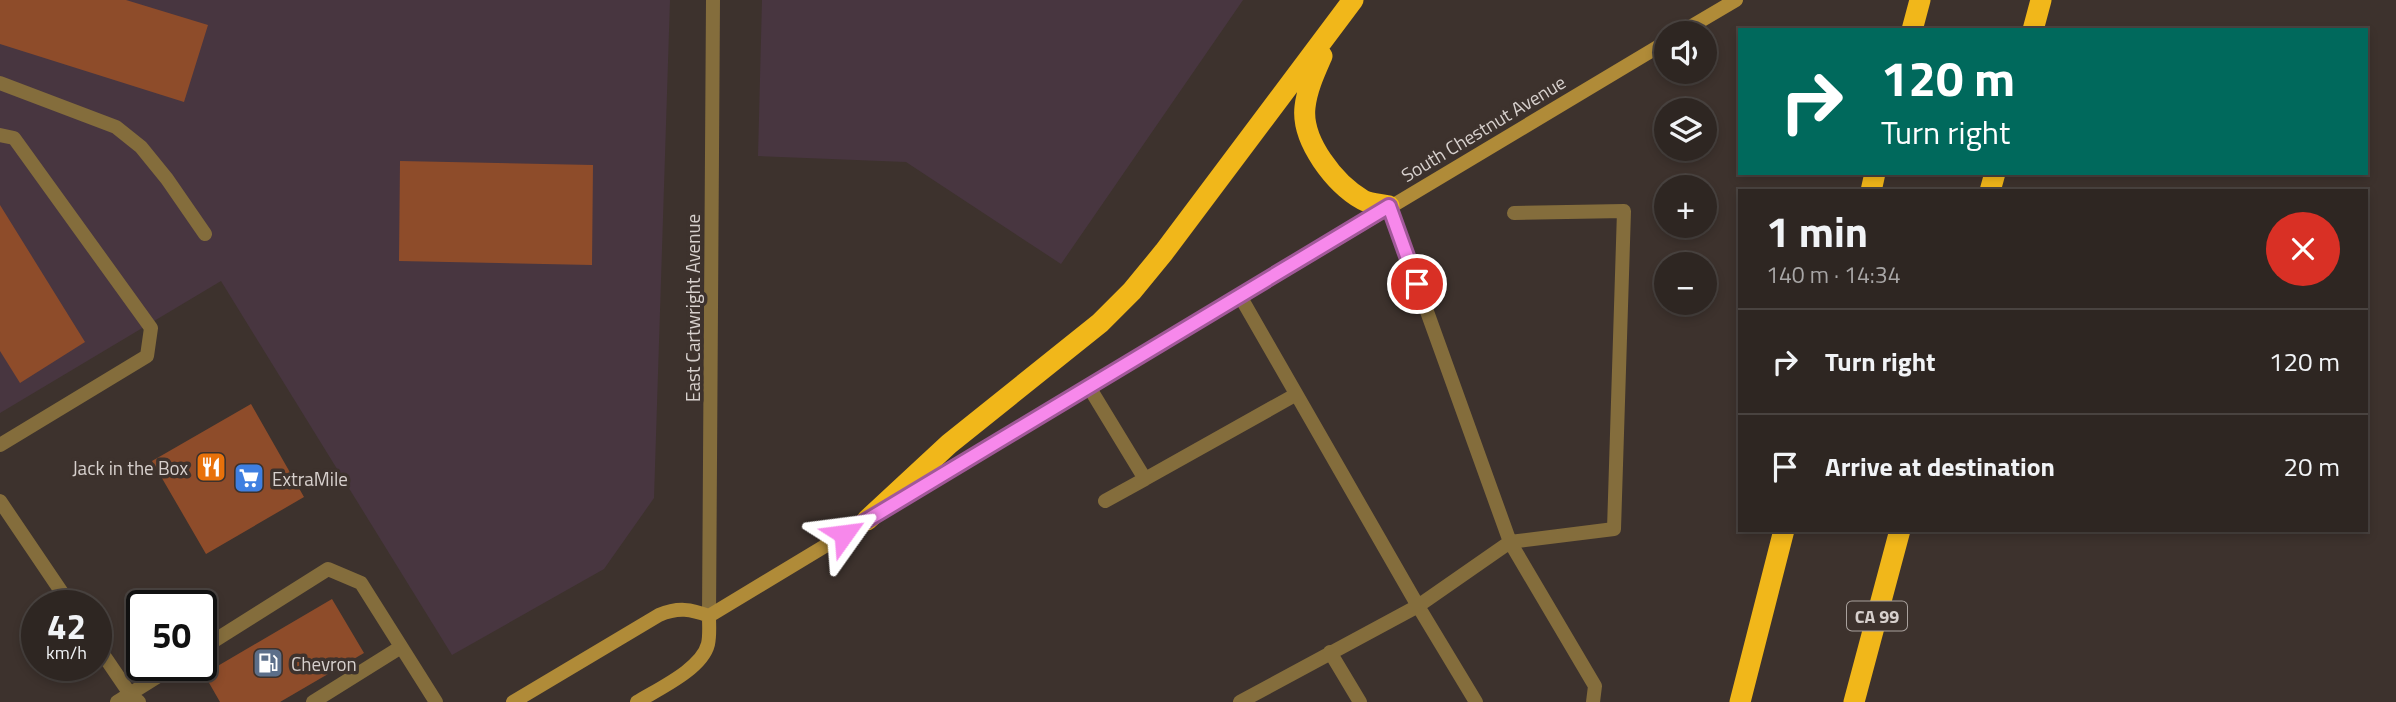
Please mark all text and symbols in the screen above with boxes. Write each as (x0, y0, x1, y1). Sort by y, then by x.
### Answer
map controls (1654, 21, 1717, 315)
button: sound (1654, 21, 1717, 84)
text: 120 m (1881, 40, 2015, 115)
icon: right (1766, 56, 1857, 147)
street label: South Chestnut Avenue (1395, 67, 1571, 189)
button: layers (1654, 98, 1717, 161)
text: Turn right (1881, 108, 2010, 156)
button: + (1654, 175, 1717, 238)
text: 1 min (1766, 199, 1868, 263)
button: close (2266, 212, 2340, 286)
street label: East Cartwright Avenue (678, 214, 707, 402)
button: − (1654, 252, 1717, 315)
pin (1387, 254, 1447, 314)
text: 140 m · 14:34 (1766, 257, 1901, 292)
icon: arrive (1398, 265, 1436, 303)
text: Turn right (1825, 342, 1936, 381)
text: 120 m (2269, 342, 2340, 381)
icon: right (1766, 343, 1804, 381)
text: Arrive at destination (1825, 447, 2055, 486)
text: 20 m (2283, 447, 2340, 486)
icon: arrive (1766, 448, 1804, 486)
restaurant icon: Jack in the Box (194, 450, 228, 484)
place label: Jack in the Box (72, 453, 188, 482)
supermarket icon: ExtraMile (232, 461, 266, 495)
place label: ExtraMile (272, 464, 348, 493)
position arrow (807, 497, 881, 571)
speed limit sign: 50 (126, 590, 217, 681)
text: 42 (47, 599, 86, 653)
road number: CA 99 (1847, 602, 1907, 630)
text: km/h (46, 639, 87, 666)
fuel station icon: Chevron (251, 646, 285, 680)
place label: Chevron (291, 649, 357, 678)

